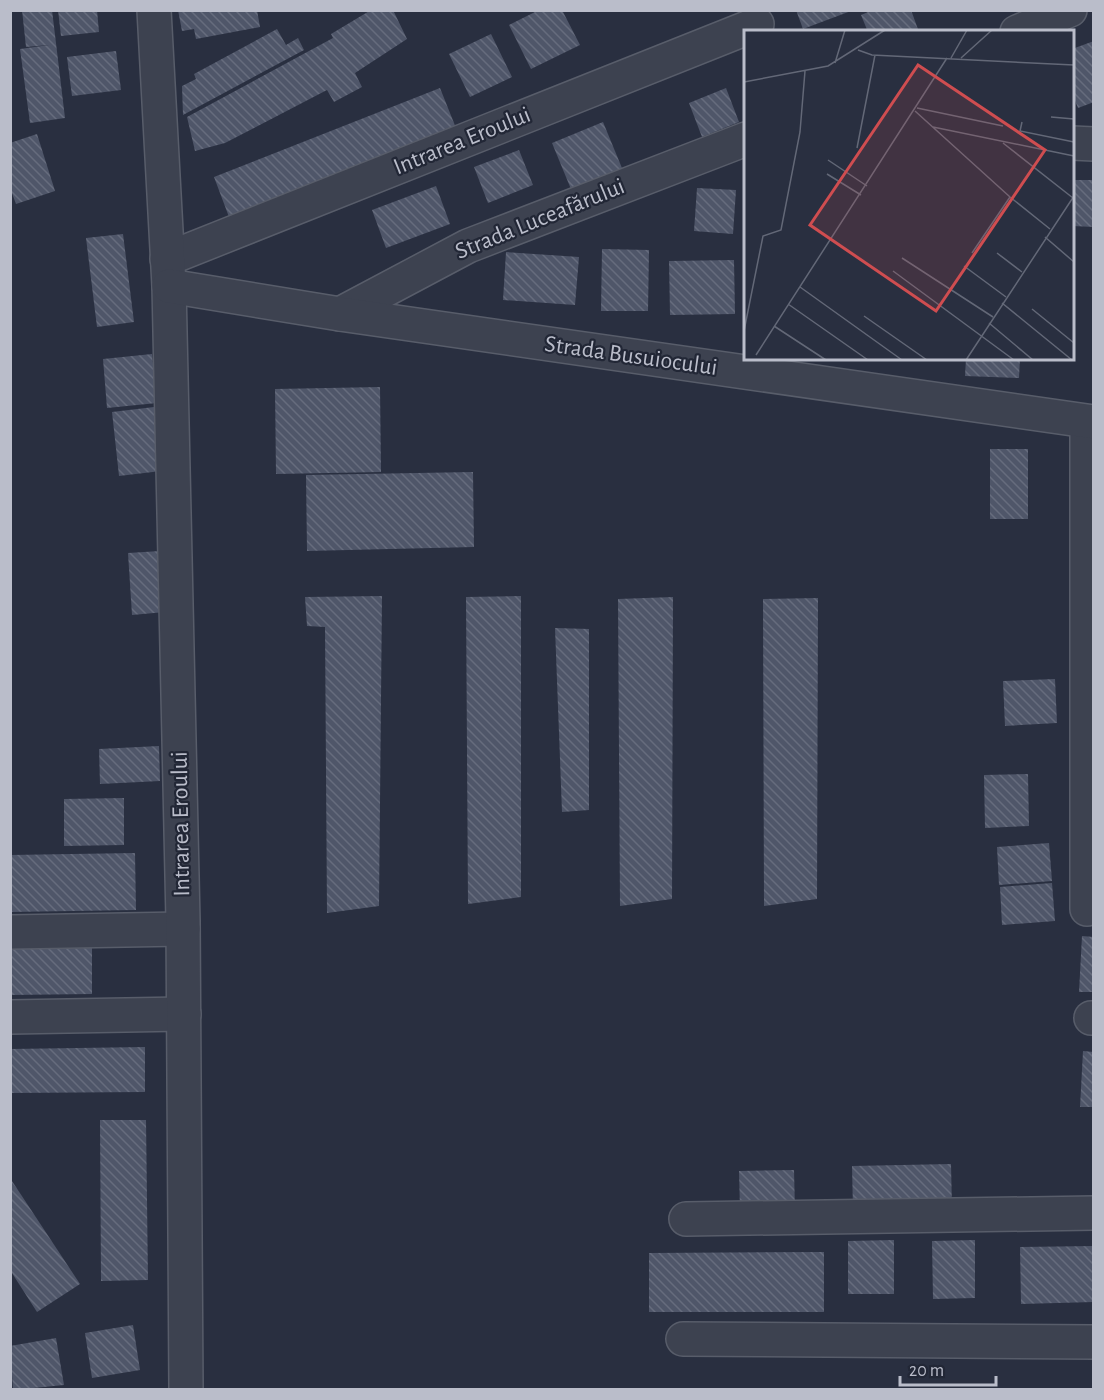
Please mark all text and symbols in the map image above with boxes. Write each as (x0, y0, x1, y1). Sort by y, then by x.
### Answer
inset map (744, 30, 1074, 360)
street label: Intrarea Eroului (390, 103, 534, 179)
street label: Strada Luceafărului (452, 174, 628, 264)
street label: Strada Busuiocului (543, 332, 719, 380)
street label: Intrarea Eroului (168, 751, 194, 897)
scale bar (900, 1349, 996, 1387)
text: 20 m (909, 1362, 944, 1380)

